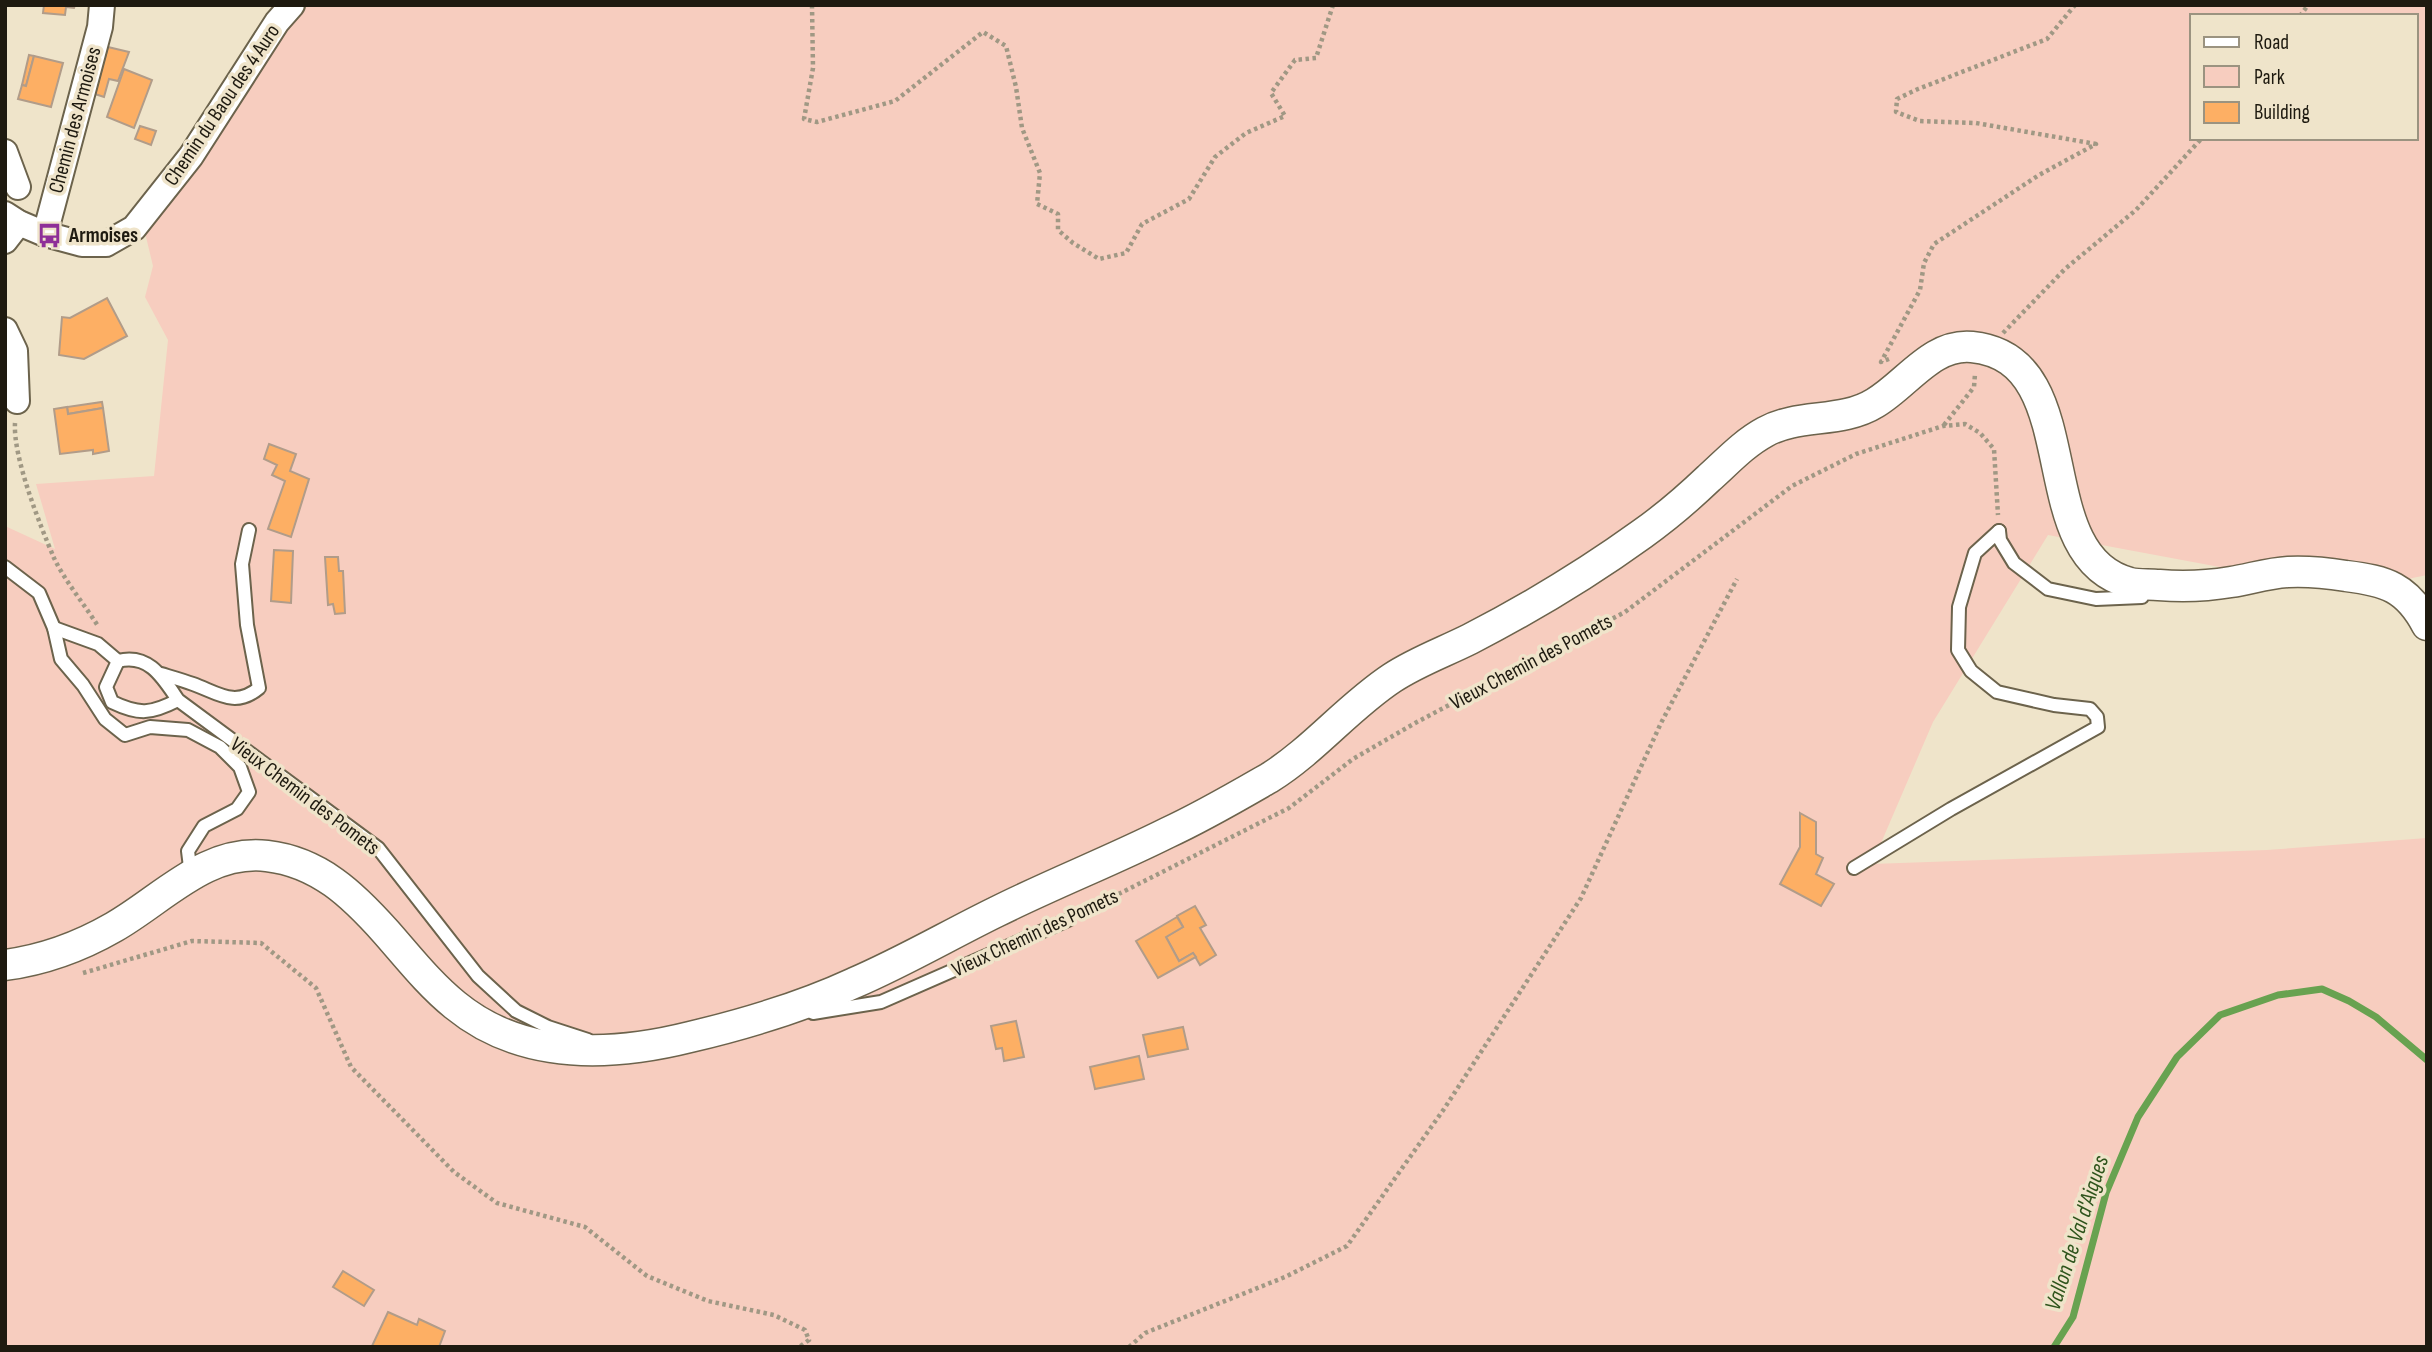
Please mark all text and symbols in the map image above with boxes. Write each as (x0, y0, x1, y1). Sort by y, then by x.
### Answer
legend (2190, 14, 2418, 140)
street label: Chemin du Baou des 4 Auro (159, 20, 285, 190)
text: Road (2254, 30, 2289, 55)
street label: Chemin des Armoises (43, 44, 107, 196)
text: Park (2254, 65, 2285, 90)
text: Building (2254, 100, 2310, 125)
bus stop icon: Armoises (35, 221, 63, 249)
place label: Armoises (68, 223, 138, 248)
street label: Vieux Chemin des Pomets (1445, 609, 1617, 715)
street label: Vieux Chemin des Pomets (225, 732, 385, 860)
street label: Vieux Chemin des Pomets (948, 884, 1122, 982)
water label: Vallon de Val d'Aigues (2039, 1152, 2115, 1314)

